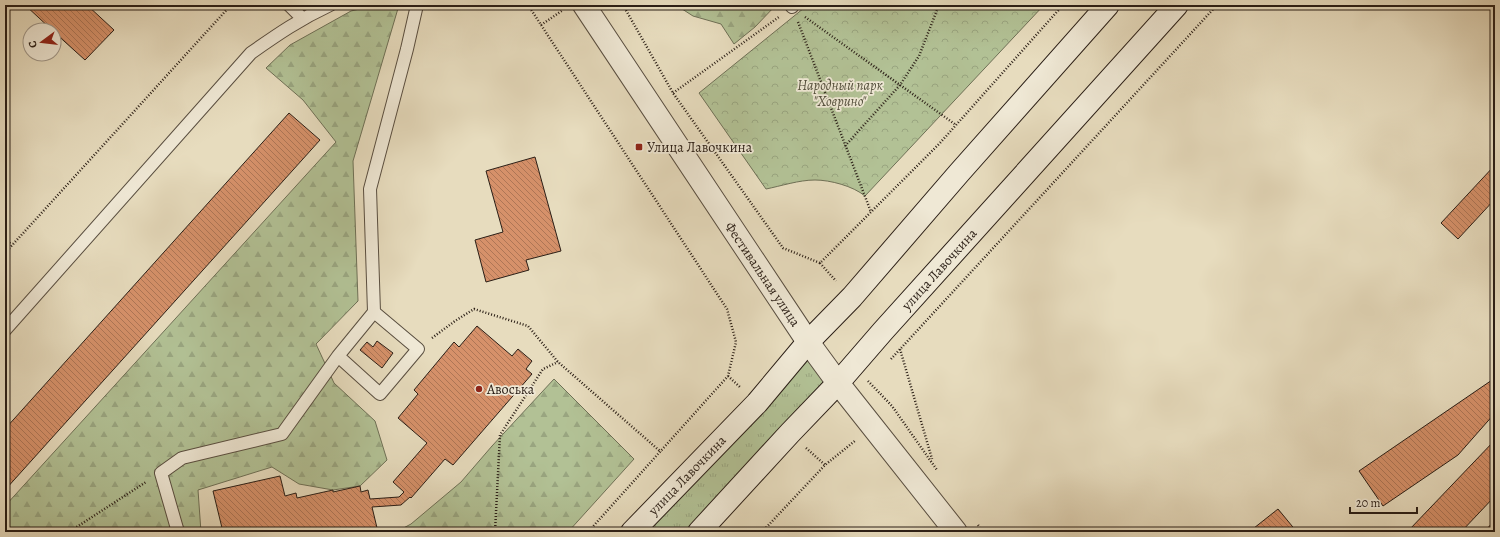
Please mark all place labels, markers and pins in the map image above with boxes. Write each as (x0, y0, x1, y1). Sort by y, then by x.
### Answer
place label: Улица Лавочкина (647, 138, 753, 157)
marker: Улица Лавочкина (634, 142, 644, 152)
place label: Авоська (486, 380, 535, 399)
marker: Авоська (474, 384, 484, 394)

